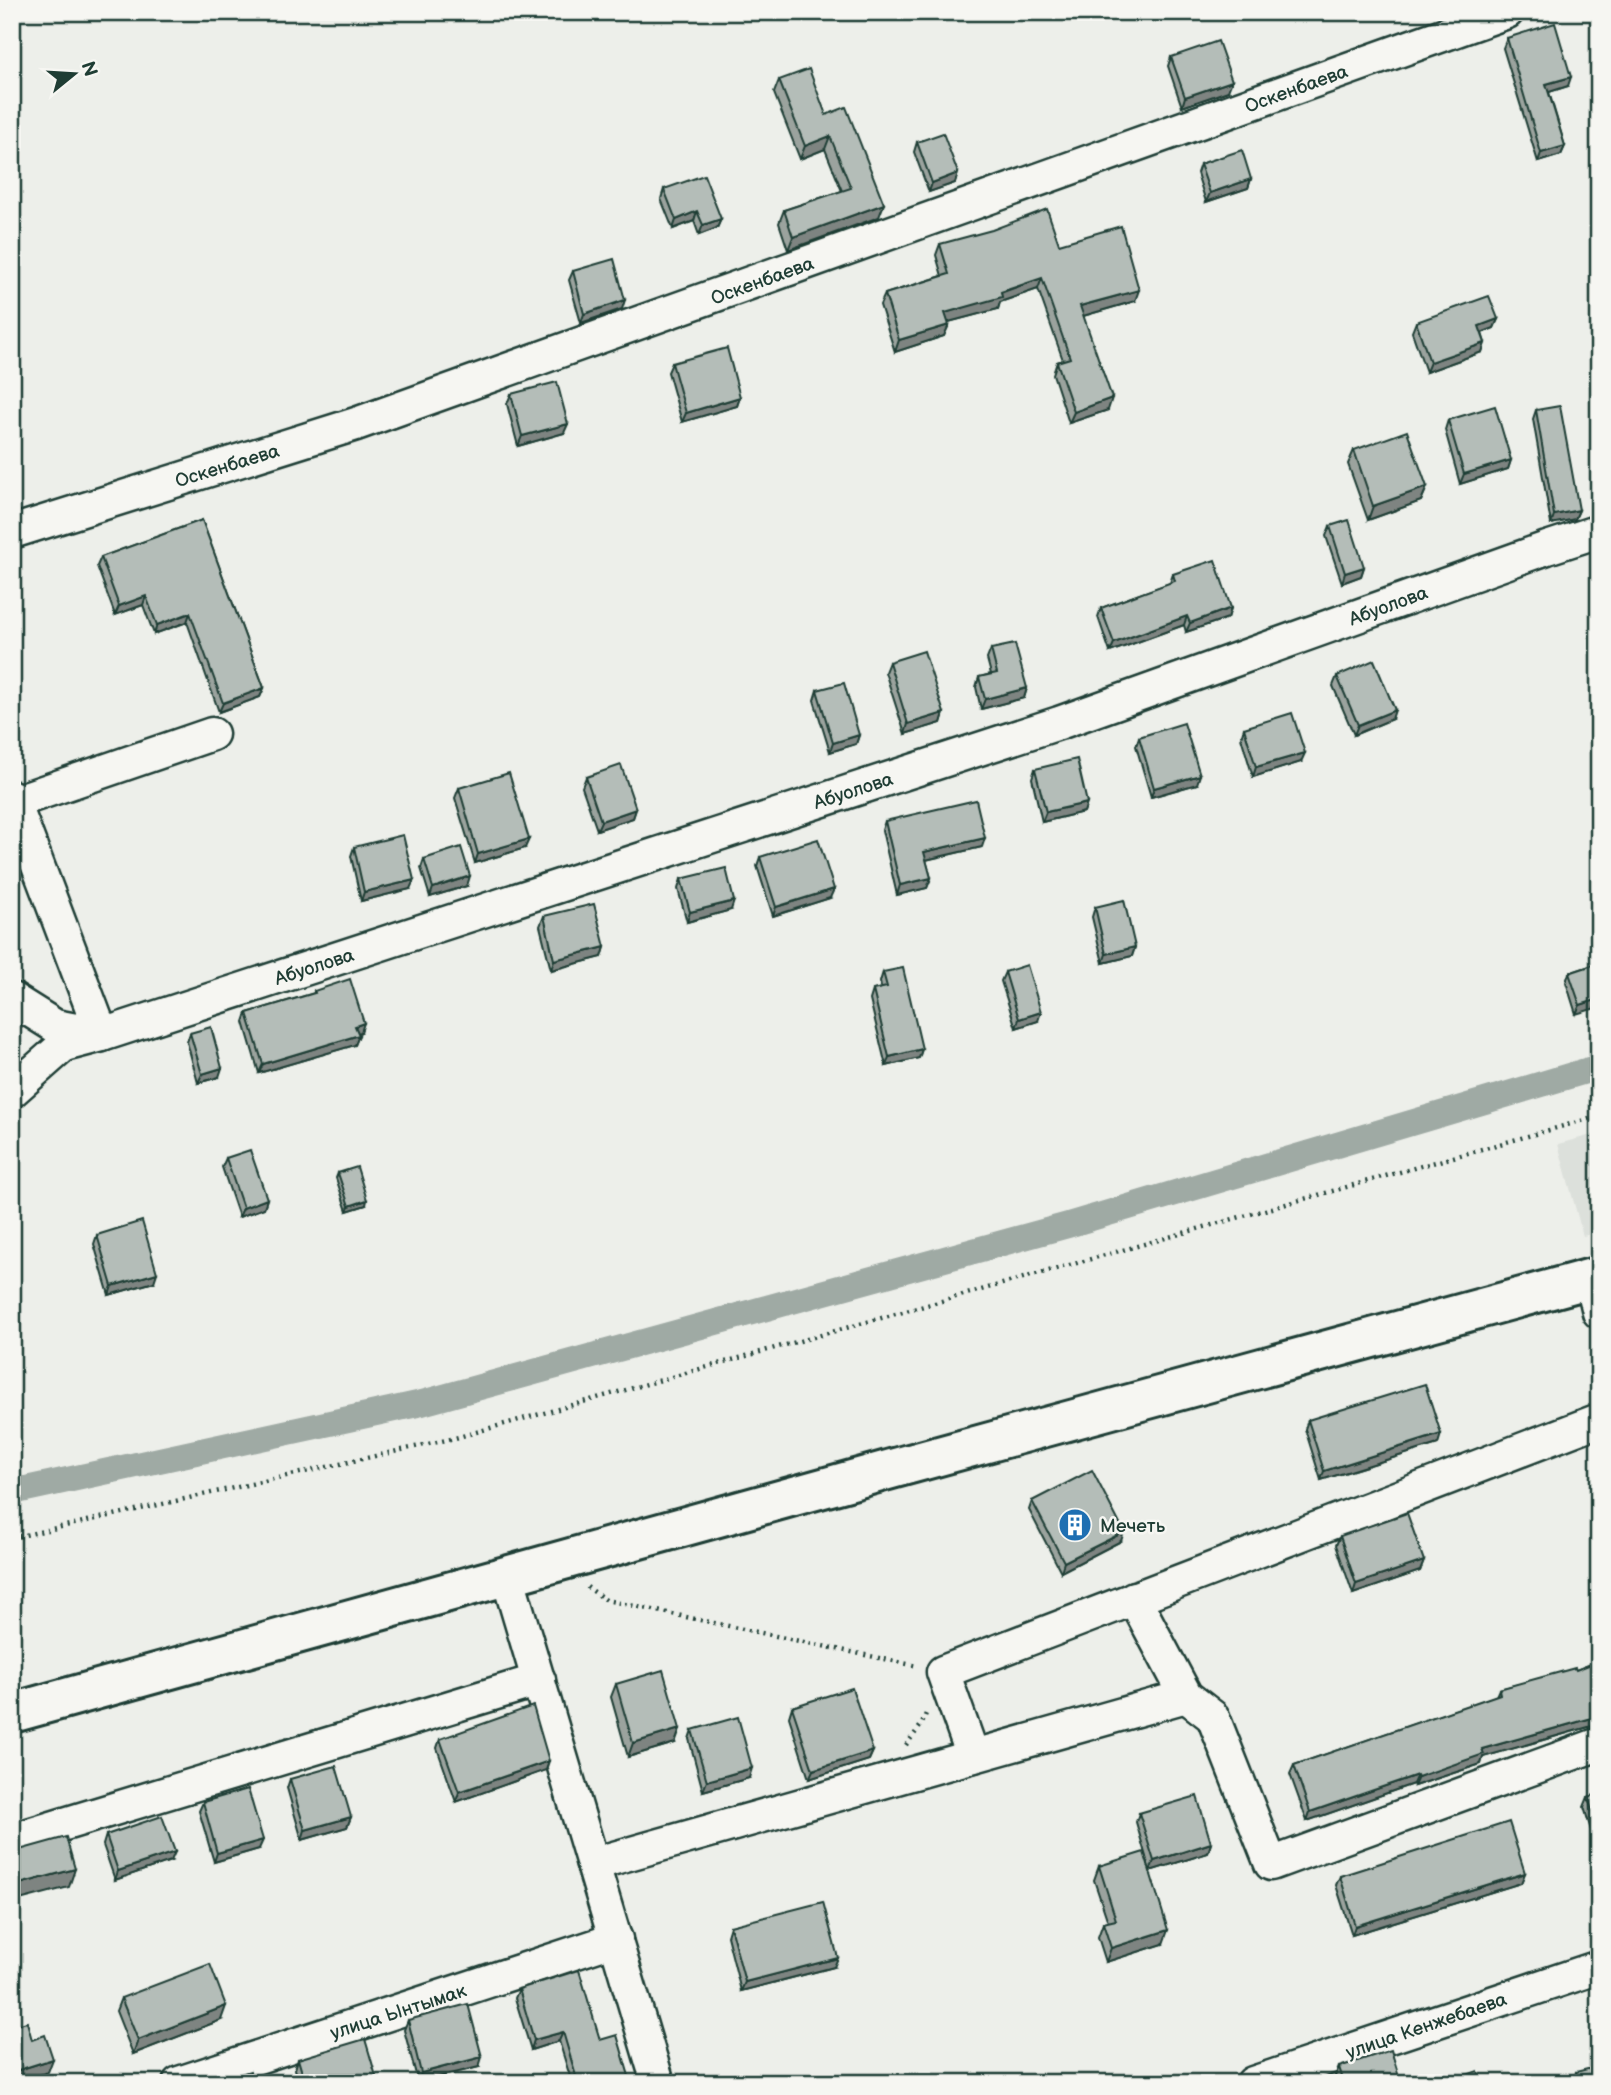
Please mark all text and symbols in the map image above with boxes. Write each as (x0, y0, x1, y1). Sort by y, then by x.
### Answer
north arrow (38, 38, 108, 108)
text: N (76, 59, 102, 80)
street label: Оскенбаева (1242, 60, 1351, 119)
street label: Оскенбаева (708, 252, 817, 311)
street label: Оскенбаева (173, 440, 282, 493)
street label: Абуолова (1345, 582, 1431, 632)
street label: Абуолова (810, 768, 896, 815)
street label: Абуолова (271, 944, 357, 991)
building icon: Мечеть (1056, 1506, 1094, 1544)
place label: Мечеть (1100, 1515, 1166, 1538)
street label: улица Ынтымак (327, 1980, 470, 2045)
street label: улица Кенжебаева (1343, 1988, 1510, 2065)

